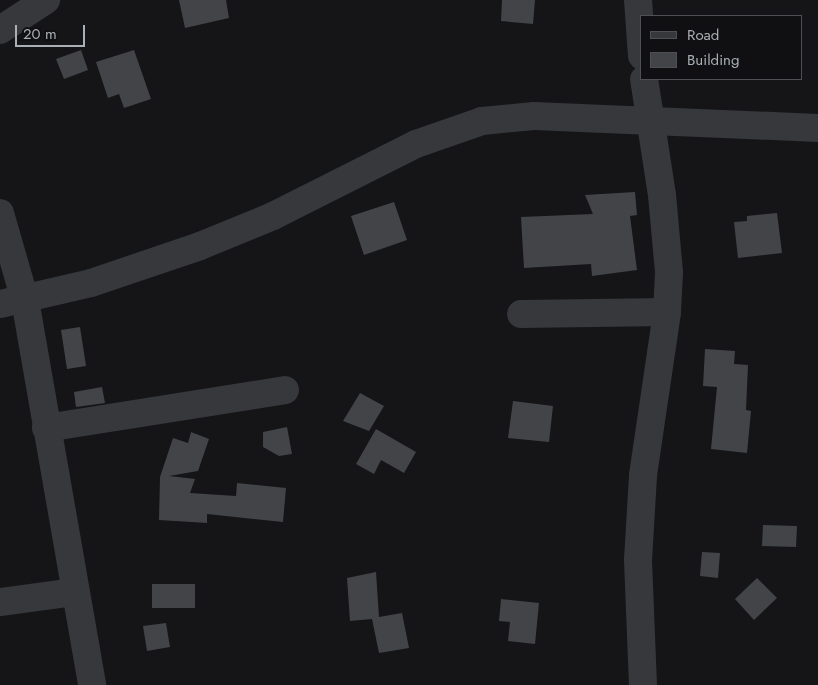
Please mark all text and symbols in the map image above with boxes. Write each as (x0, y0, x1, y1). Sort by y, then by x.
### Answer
scale bar (18, 15, 88, 47)
legend (640, 15, 803, 80)
text: 20 m (23, 23, 57, 45)
text: Road (687, 24, 719, 46)
text: Building (687, 49, 739, 71)

